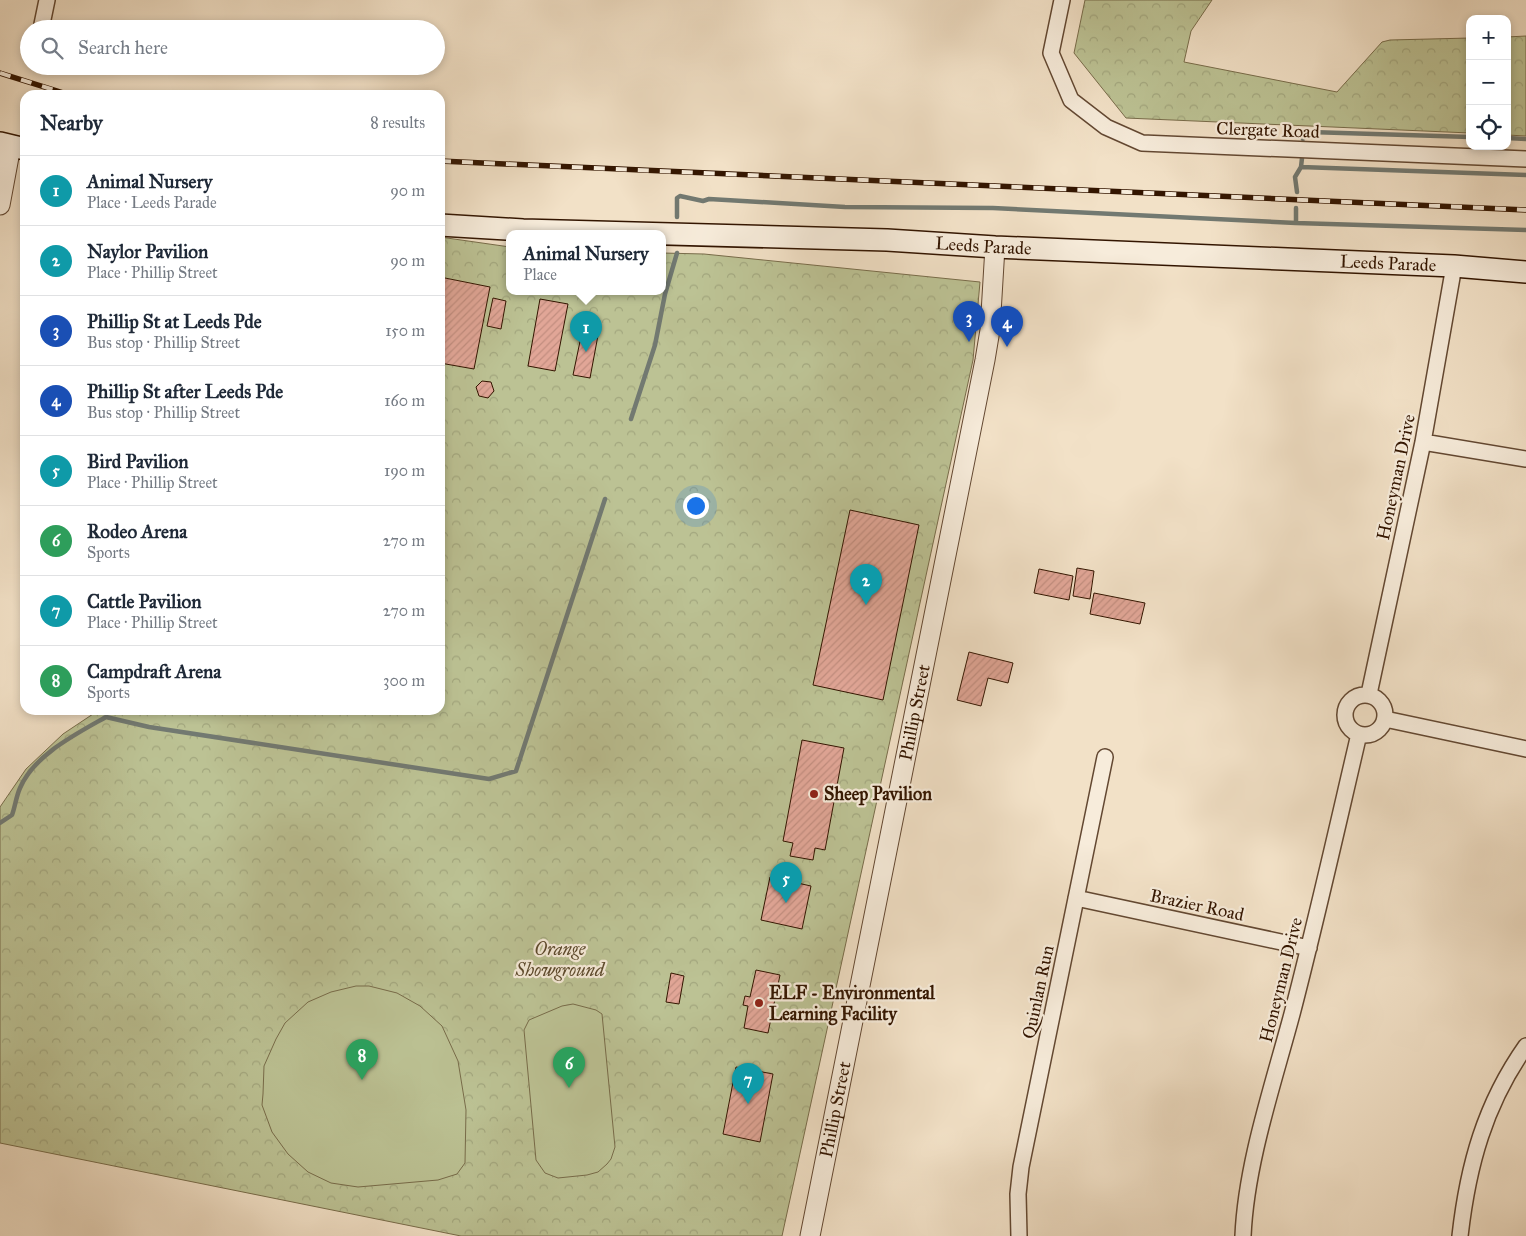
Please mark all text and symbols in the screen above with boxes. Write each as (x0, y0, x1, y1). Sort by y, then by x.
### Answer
map controls (1466, 15, 1511, 150)
button: + (1466, 15, 1511, 60)
search box (20, 20, 445, 75)
icon: search (38, 34, 66, 62)
text: Search here (78, 36, 168, 59)
button: − (1466, 60, 1511, 105)
button: locate (1466, 105, 1511, 150)
text: Nearby (40, 110, 103, 136)
text: 8 results (370, 113, 425, 132)
street label: Clergate Road (1216, 117, 1320, 144)
text: Animal Nursery (87, 170, 212, 193)
text: 1 (53, 181, 59, 200)
text: 90 m (390, 181, 425, 200)
text: Place · Leeds Parade (87, 193, 217, 212)
popup (506, 230, 666, 295)
street label: Leeds Parade (935, 232, 1032, 260)
text: Naylor Pavilion (87, 240, 208, 263)
text: Animal Nursery (523, 242, 649, 265)
street label: Leeds Parade (1340, 250, 1437, 276)
text: 2 (52, 251, 60, 270)
text: 90 m (390, 251, 425, 270)
text: Place · Phillip Street (87, 263, 218, 282)
text: Place (523, 265, 557, 284)
pin: 3 (953, 301, 985, 342)
pin: 4 (991, 306, 1023, 347)
text: Phillip St at Leeds Pde (87, 310, 262, 333)
pin: 1 (570, 311, 602, 352)
text: 3 (53, 321, 59, 340)
text: 150 m (385, 321, 425, 340)
text: Bus stop · Phillip Street (87, 333, 240, 352)
text: Phillip St after Leeds Pde (87, 380, 283, 403)
text: 4 (52, 391, 60, 410)
text: 160 m (384, 391, 425, 410)
text: Bus stop · Phillip Street (87, 403, 240, 422)
street label: Honeyman Drive (1372, 412, 1420, 542)
text: Bird Pavilion (87, 450, 188, 473)
text: 5 (52, 461, 60, 480)
text: 190 m (384, 461, 425, 480)
text: Place · Phillip Street (87, 473, 218, 492)
your location (683, 493, 709, 519)
text: Rodeo Arena (87, 520, 187, 543)
text: 6 (52, 531, 60, 550)
text: 270 m (383, 531, 425, 550)
text: Sports (87, 543, 130, 562)
pin: 2 (850, 564, 882, 605)
text: Cattle Pavilion (87, 590, 202, 613)
text: 7 (52, 601, 60, 620)
text: 270 m (383, 601, 425, 620)
text: Place · Phillip Street (87, 613, 218, 632)
text: Campdraft Arena (87, 660, 221, 683)
street label: Phillip Street (894, 662, 935, 762)
text: 8 (52, 671, 60, 690)
text: 300 m (383, 671, 425, 690)
text: Sports (87, 683, 130, 702)
place label: Sheep Pavilion (824, 783, 932, 806)
marker: Sheep Pavilion (808, 788, 820, 800)
pin: 5 (770, 862, 802, 903)
street label: Brazier Road (1148, 884, 1246, 926)
street label: Honeyman Drive (1255, 915, 1307, 1045)
park label: Orange Showground (515, 938, 606, 981)
street label: Quinlan Run (1017, 943, 1059, 1041)
place label: ELF - Environmental Learning Facility (769, 982, 936, 1026)
marker: ELF - Environmental Learning Facility (753, 997, 765, 1009)
pin: 8 (346, 1039, 378, 1080)
pin: 6 (553, 1047, 585, 1088)
street label: Phillip Street (815, 1059, 856, 1160)
pin: 7 (732, 1063, 764, 1104)

